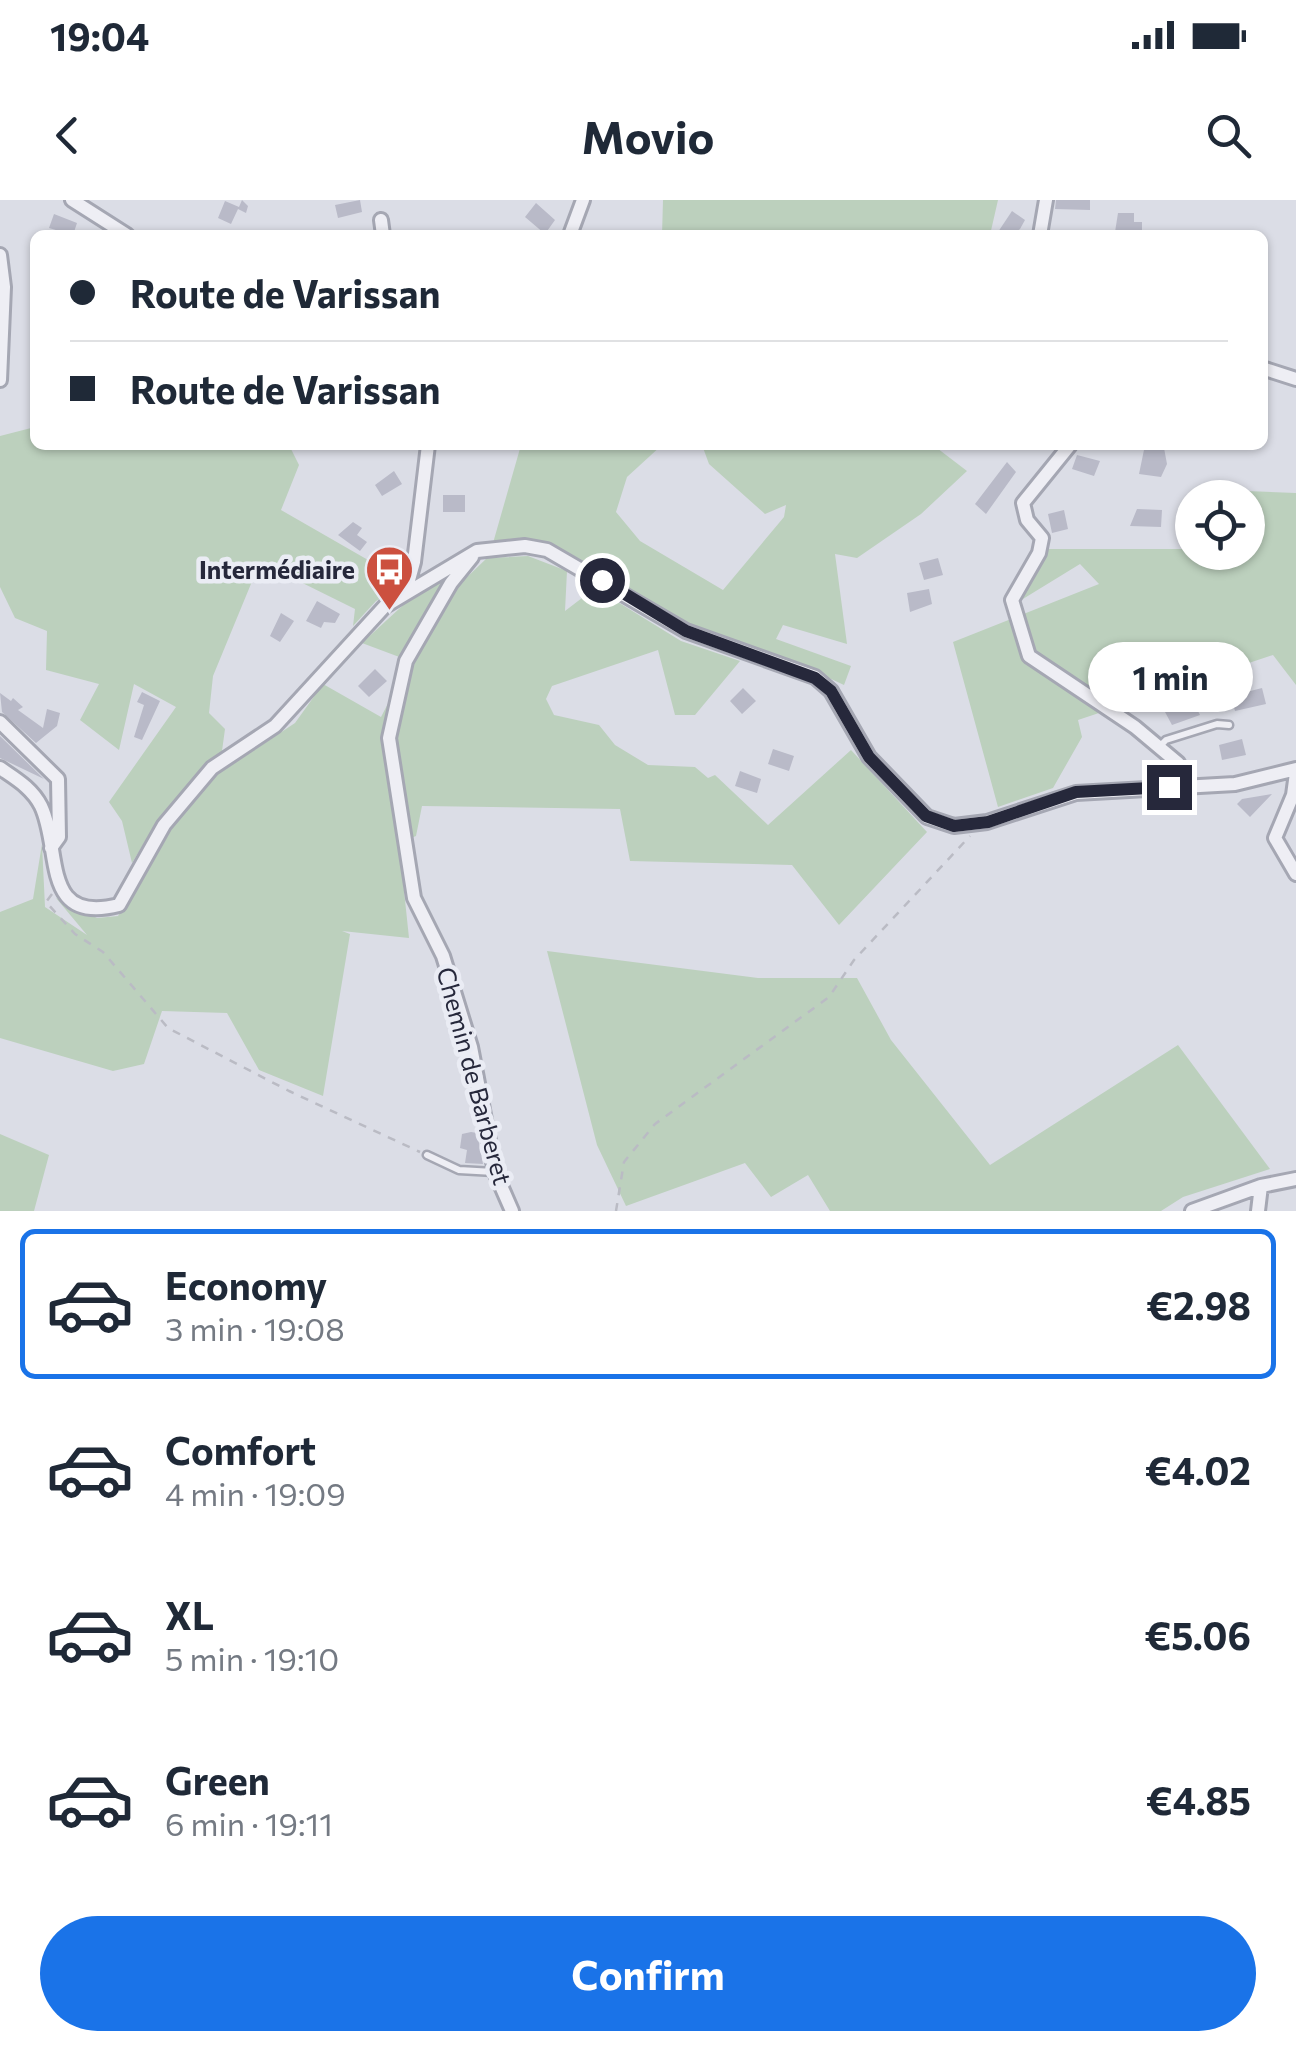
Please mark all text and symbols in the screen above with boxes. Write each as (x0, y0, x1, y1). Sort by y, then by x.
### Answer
text: 19:04 (50, 12, 149, 59)
icon: back (40, 108, 95, 163)
text: Movio (582, 108, 714, 163)
icon: search (1201, 108, 1256, 163)
text: Route de Varissan (130, 269, 440, 316)
text: Route de Varissan (130, 365, 440, 412)
map controls (1175, 480, 1265, 570)
button: locate (1175, 480, 1265, 570)
bus stop icon: Intermédiaire (364, 544, 416, 612)
place label: Intermédiaire (199, 554, 355, 584)
route start (580, 558, 625, 603)
callout: 1 min (1086, 642, 1252, 712)
text: 1 min (1133, 657, 1208, 697)
route end (1147, 765, 1192, 810)
street label: Chemin de Barberet (431, 963, 518, 1188)
icon: car (45, 1259, 135, 1349)
text: Economy (165, 1261, 327, 1308)
text: €2.98 (1146, 1281, 1251, 1328)
text: 3 min · 19:08 (165, 1308, 345, 1348)
icon: car (45, 1424, 135, 1514)
text: Comfort (165, 1426, 316, 1473)
text: €4.02 (1145, 1446, 1251, 1493)
text: 4 min · 19:09 (165, 1473, 346, 1513)
icon: car (45, 1589, 135, 1679)
text: XL (165, 1591, 214, 1638)
text: €5.06 (1144, 1611, 1251, 1658)
text: 5 min · 19:10 (165, 1638, 339, 1678)
icon: car (45, 1754, 135, 1844)
text: Green (165, 1756, 270, 1803)
text: €4.85 (1146, 1776, 1251, 1823)
text: 6 min · 19:11 (165, 1803, 333, 1843)
button: Confirm (40, 1916, 1256, 2031)

